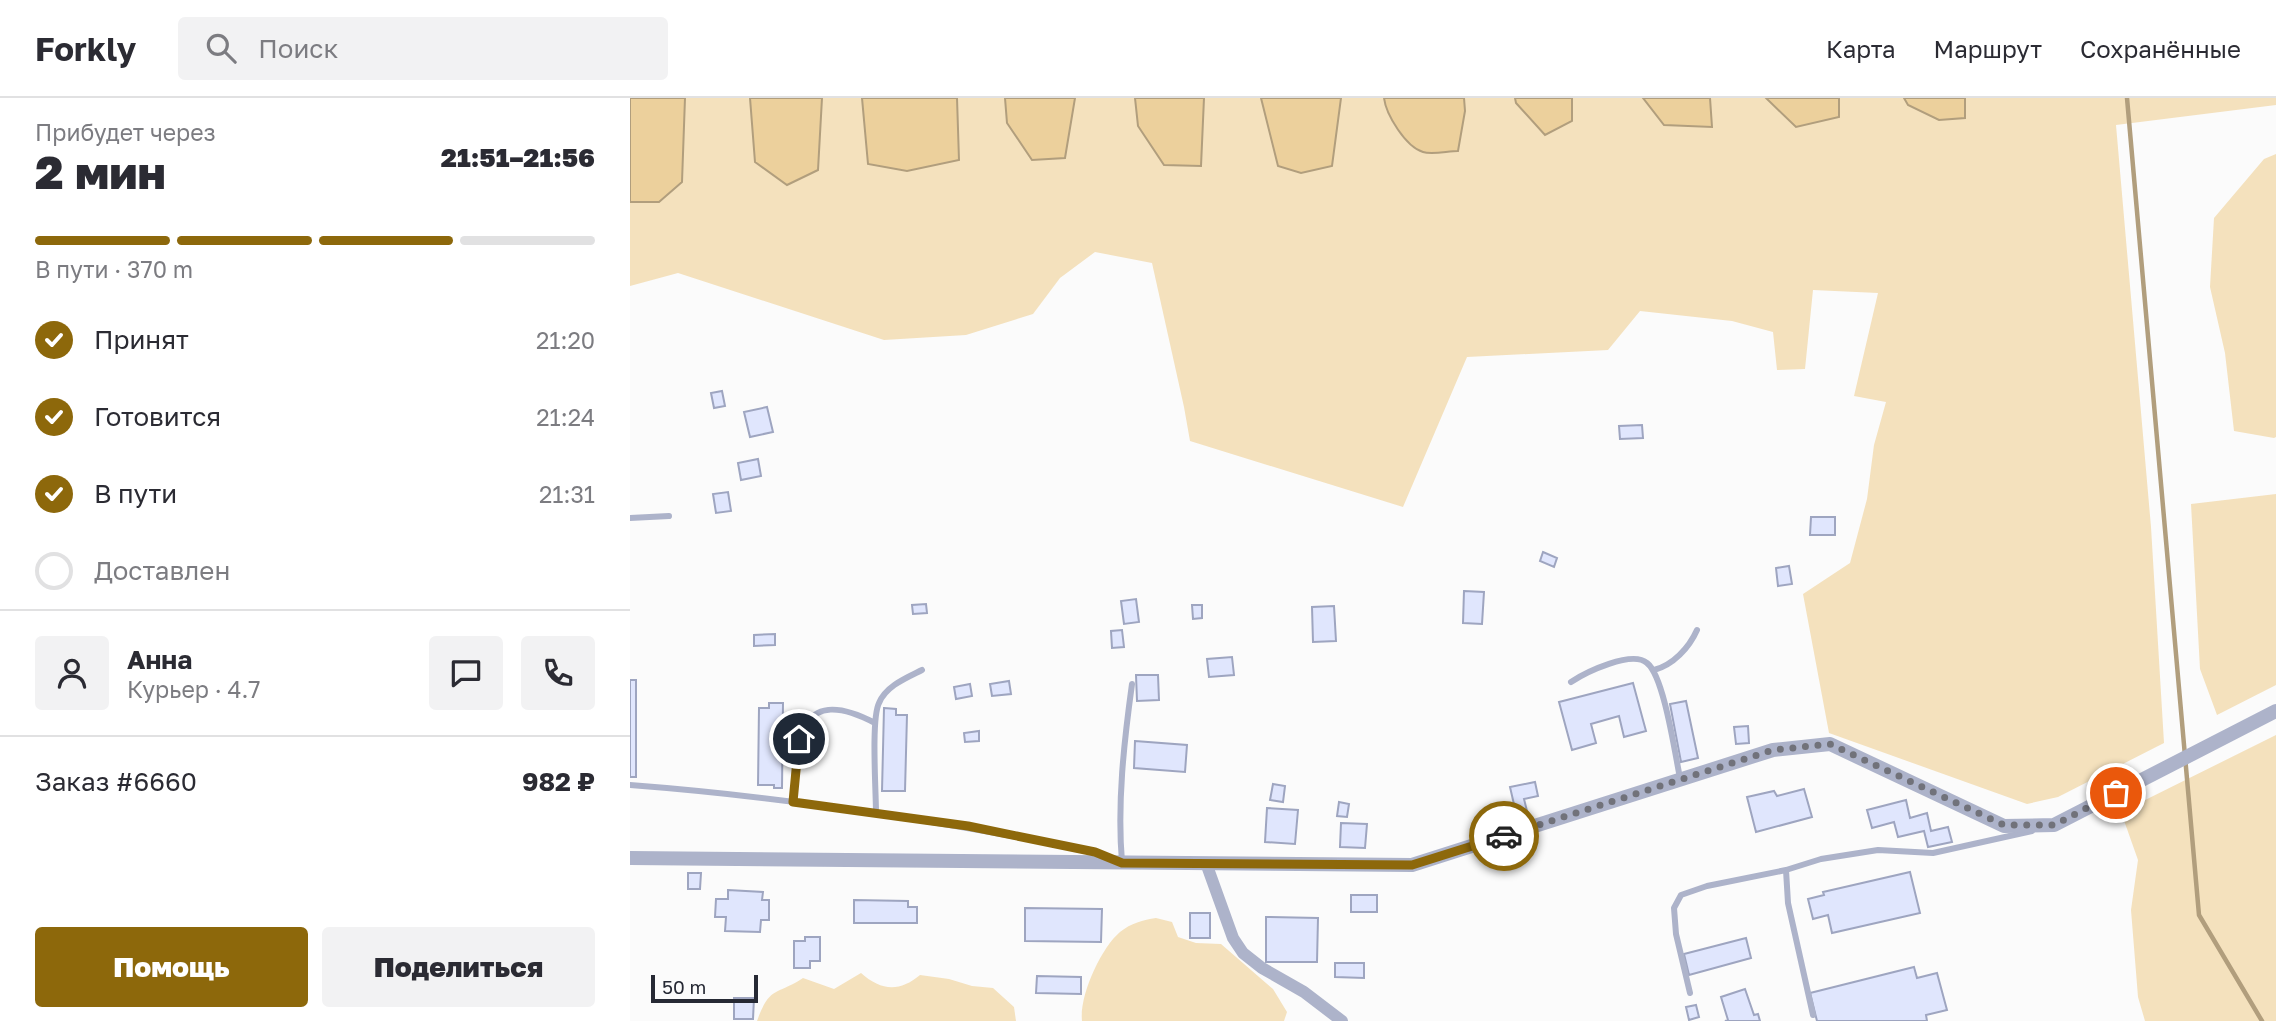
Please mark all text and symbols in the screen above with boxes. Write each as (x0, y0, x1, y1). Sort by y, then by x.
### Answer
search box (178, 17, 668, 80)
text: Forkly (35, 29, 136, 68)
icon: search (202, 29, 240, 67)
text: Поиск (258, 33, 338, 64)
text: Карта (1826, 34, 1896, 63)
text: Маршрут (1934, 34, 2042, 63)
text: Сохранённые (2080, 34, 2241, 63)
text: Прибудет через (35, 118, 216, 146)
text: 21:51–21:56 (441, 142, 595, 173)
text: 2 мин (35, 144, 166, 199)
text: В пути · 370 m (35, 255, 193, 283)
icon: check (35, 321, 73, 359)
text: Принят (94, 324, 189, 355)
text: 21:20 (536, 326, 595, 354)
icon: check (35, 398, 73, 436)
text: Готовится (94, 401, 221, 432)
text: 21:24 (536, 403, 595, 431)
icon: check (35, 475, 73, 513)
text: В пути (94, 478, 177, 509)
text: 21:31 (539, 480, 595, 508)
text: Доставлен (94, 555, 230, 586)
button: person (35, 636, 109, 710)
button: chat (429, 636, 503, 710)
button: phone (521, 636, 595, 710)
text: Анна (127, 644, 192, 675)
text: Курьер · 4.7 (127, 675, 261, 703)
pin (769, 709, 829, 769)
icon: home (780, 720, 818, 758)
pin (2086, 763, 2146, 823)
text: Заказ #6660 (35, 766, 197, 797)
text: 982 ₽ (522, 766, 595, 797)
icon: bag (2097, 774, 2135, 812)
courier (1469, 801, 1539, 871)
icon: car (1485, 817, 1523, 855)
button: Помощь (35, 927, 308, 1007)
button: Поделиться (322, 927, 595, 1007)
scale bar (651, 972, 758, 1004)
text: 50 m (662, 975, 706, 998)

